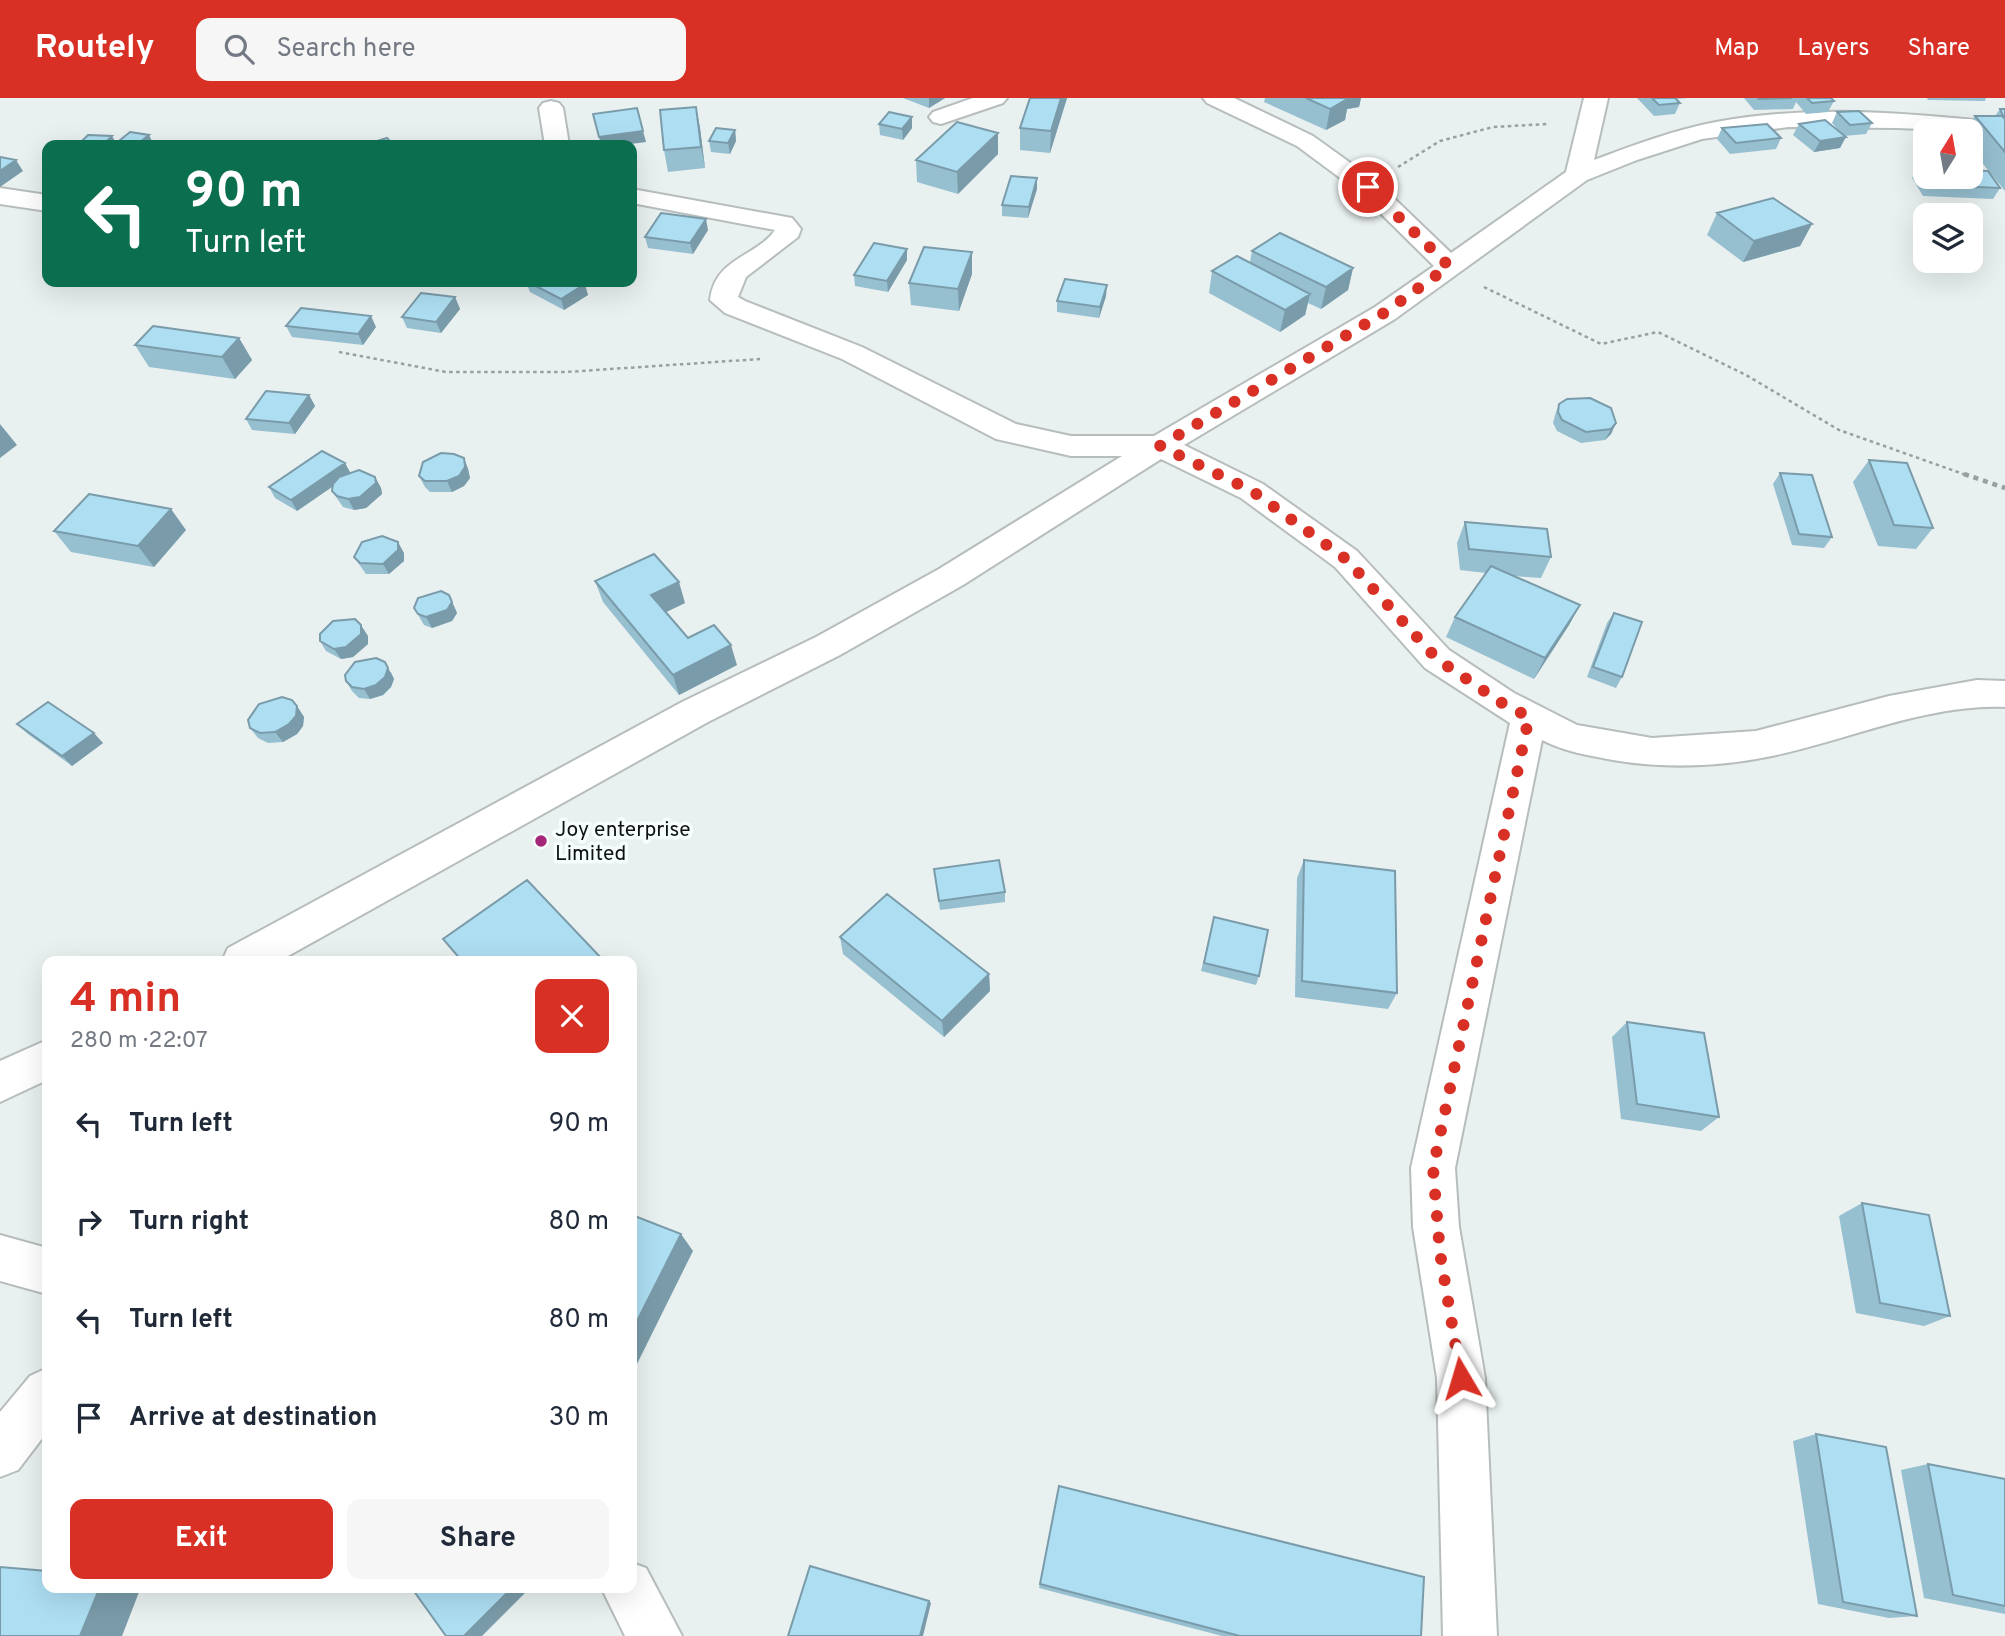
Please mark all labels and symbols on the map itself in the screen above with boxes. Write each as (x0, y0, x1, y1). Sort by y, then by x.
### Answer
north arrow (1913, 119, 1983, 189)
pin (1338, 157, 1398, 217)
place label: Joy enterprise Limited (555, 817, 691, 868)
marker: Joy enterprise Limited (533, 833, 549, 849)
position arrow (1424, 1341, 1498, 1415)

